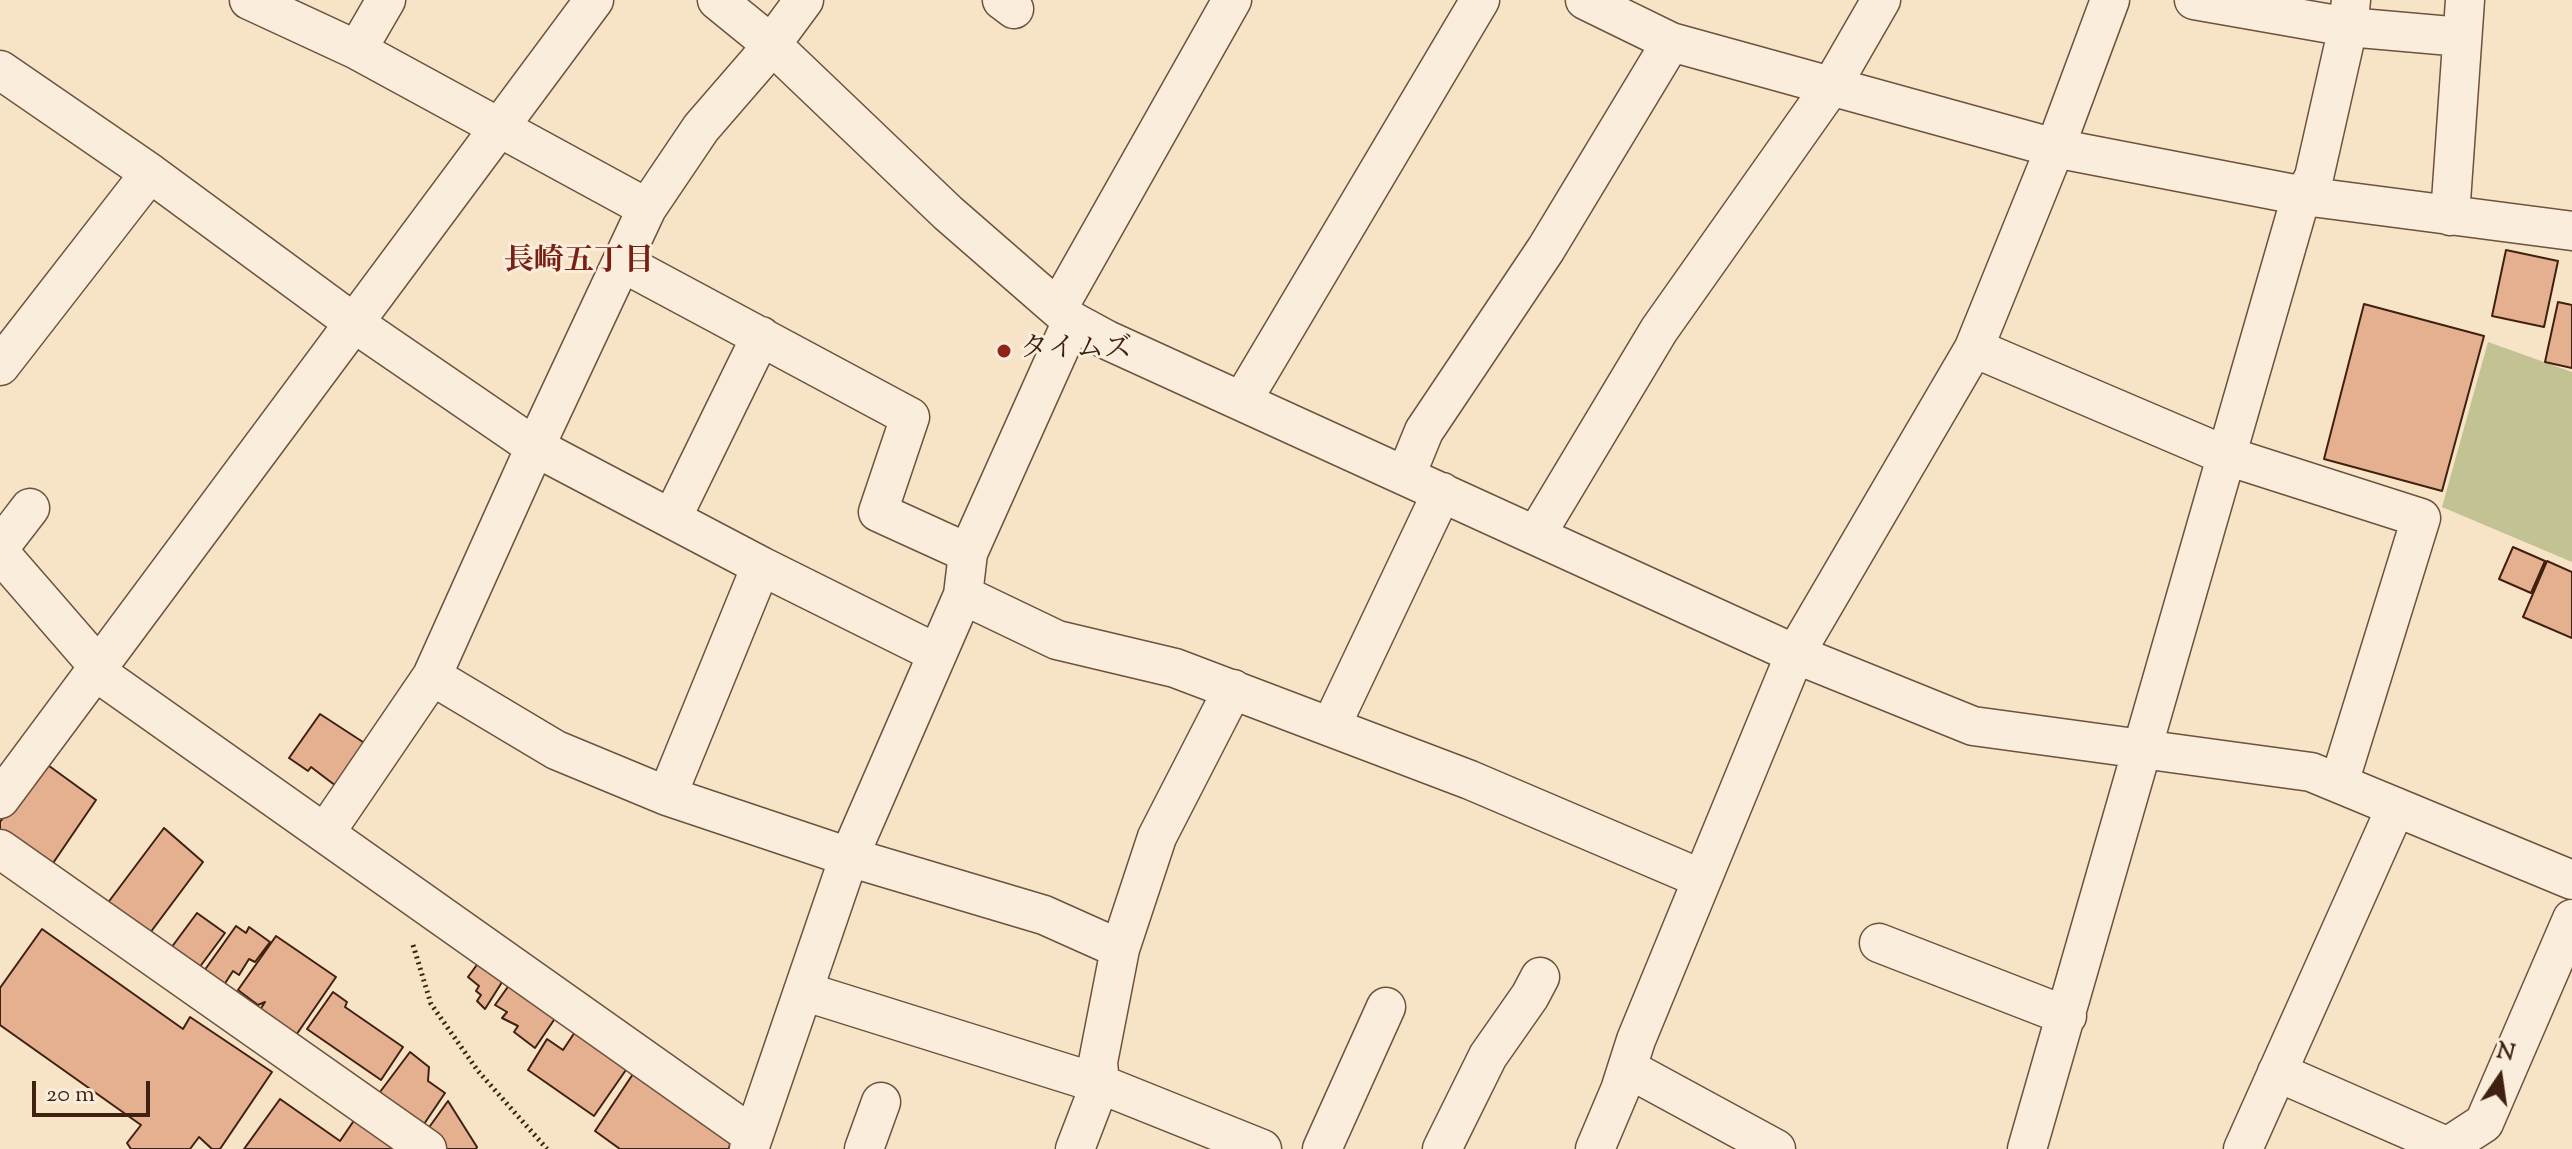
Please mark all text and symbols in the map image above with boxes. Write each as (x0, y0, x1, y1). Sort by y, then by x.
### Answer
district label: 長崎五丁目 (504, 246, 654, 282)
place label: タイムズ (1020, 334, 1132, 368)
marker: タイムズ (995, 342, 1013, 360)
text: N (2493, 1036, 2518, 1071)
north arrow (2460, 1037, 2540, 1117)
scale bar (36, 1065, 154, 1115)
text: 20 m (46, 1078, 95, 1112)

